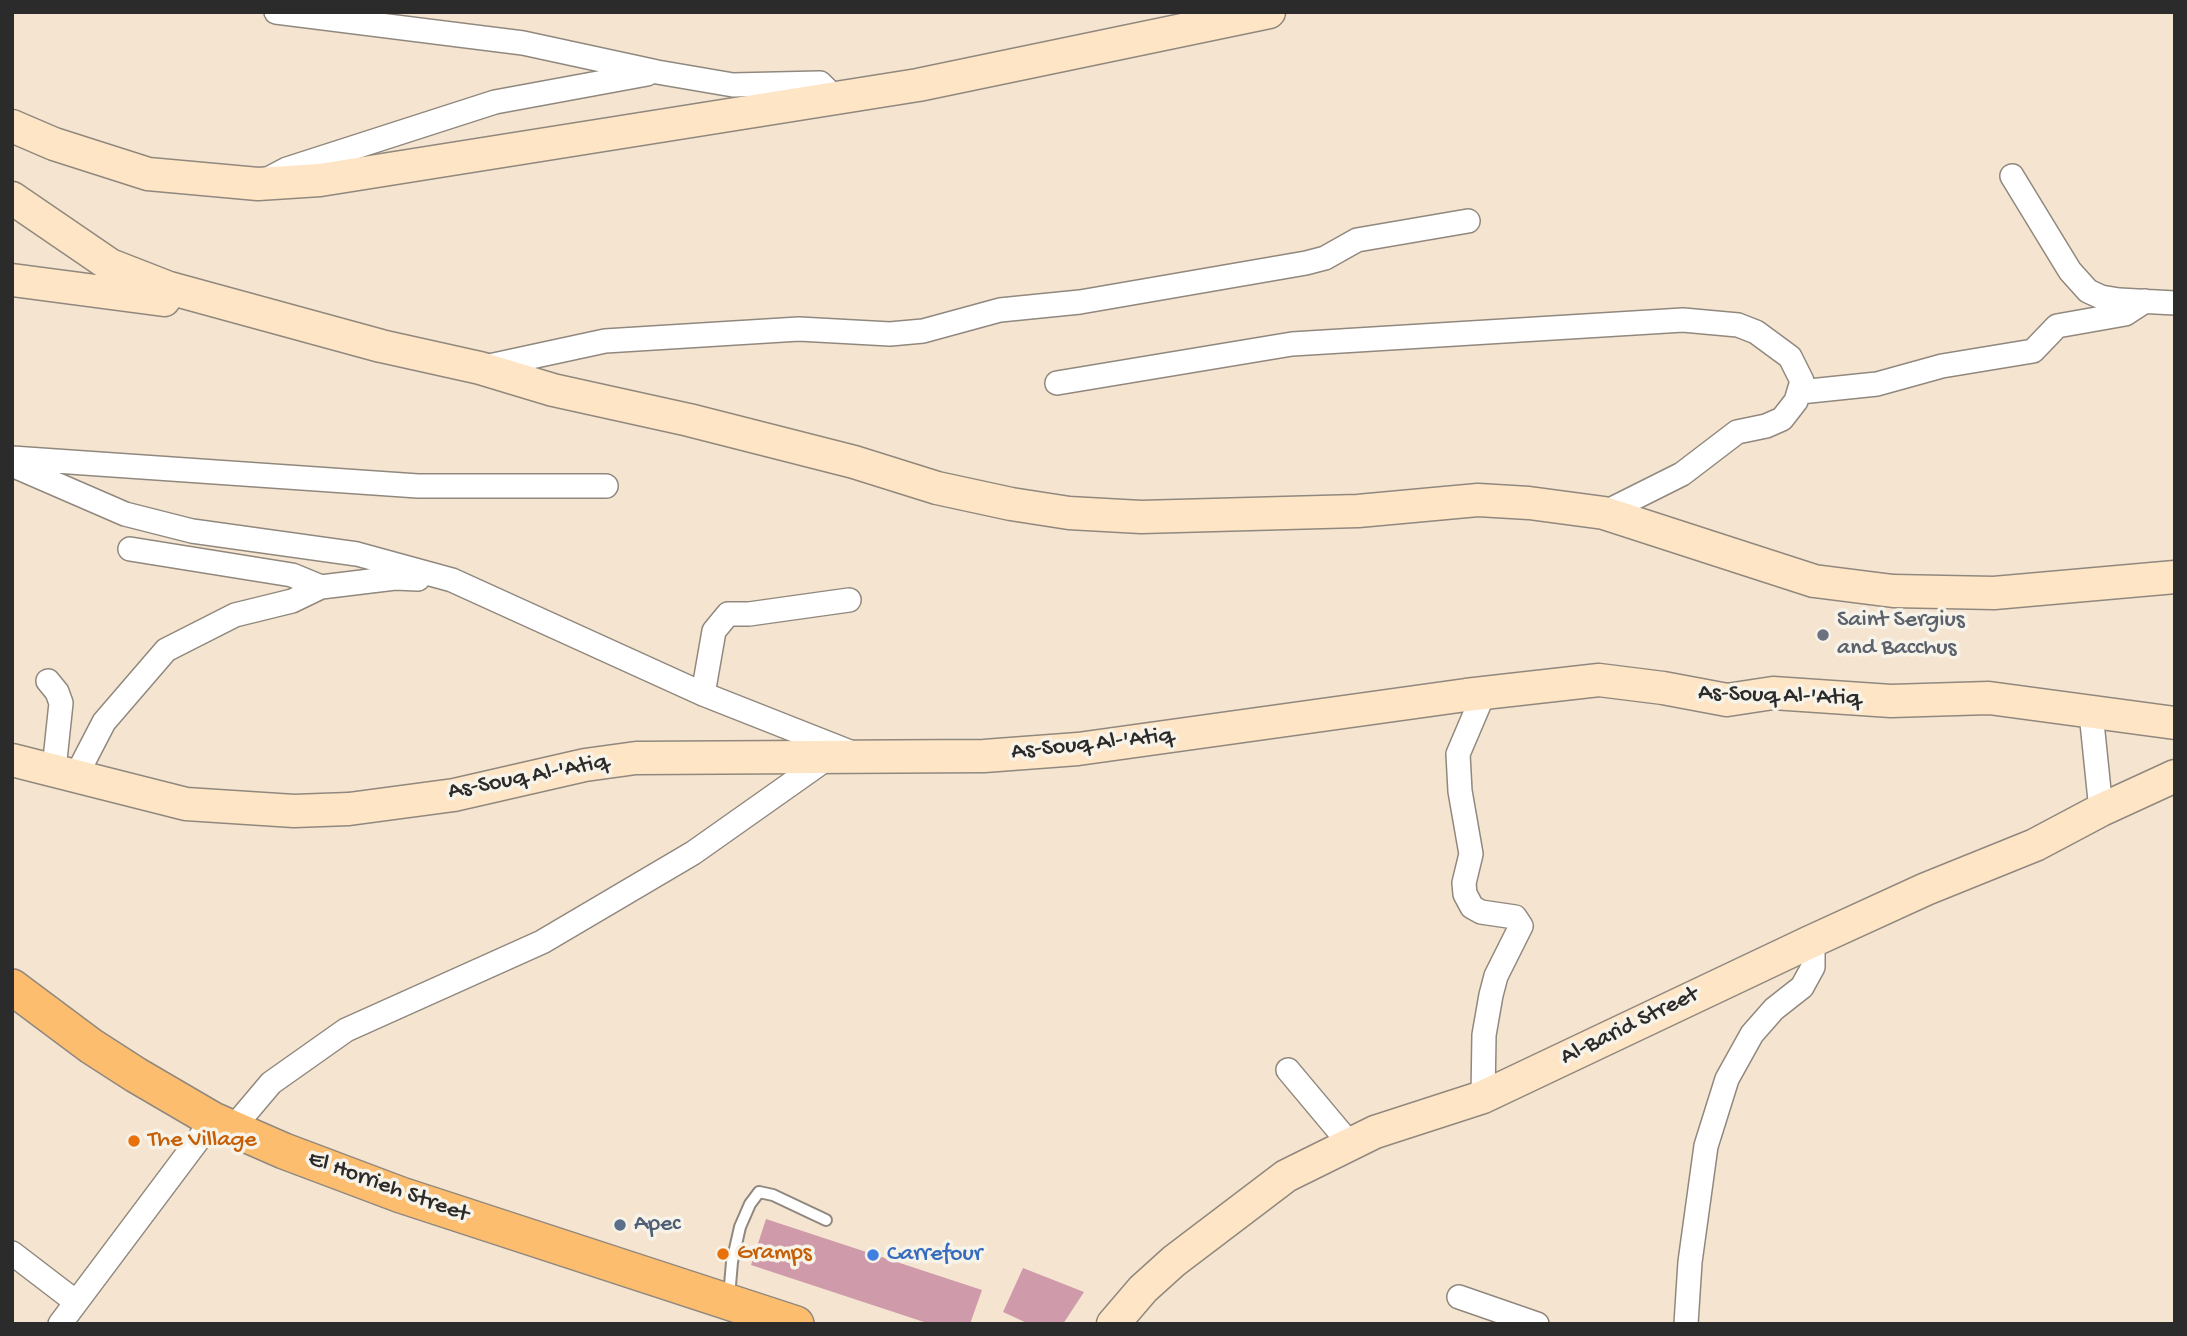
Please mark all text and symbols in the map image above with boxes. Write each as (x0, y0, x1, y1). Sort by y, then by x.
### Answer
place label: Saint Sergius and Bacchus (1837, 607, 1965, 663)
marker: Saint Sergius and Bacchus (1815, 627, 1831, 643)
street label: As-Souq Al-'Atiq (1698, 680, 1860, 714)
street label: As-Souq Al-'Atiq (1010, 722, 1174, 768)
street label: As-Souq Al-'Atiq (446, 748, 610, 808)
street label: Al-Barid Street (1556, 981, 1704, 1073)
place label: The Village (148, 1127, 257, 1155)
marker: The Village (126, 1133, 142, 1149)
street label: El Horrieh Street (304, 1146, 472, 1230)
place label: Apec (634, 1211, 681, 1239)
marker: Apec (612, 1217, 628, 1233)
place label: Gramps (737, 1240, 812, 1268)
place label: Carrefour (887, 1241, 982, 1269)
marker: Gramps (715, 1246, 731, 1262)
marker: Carrefour (865, 1247, 881, 1263)

